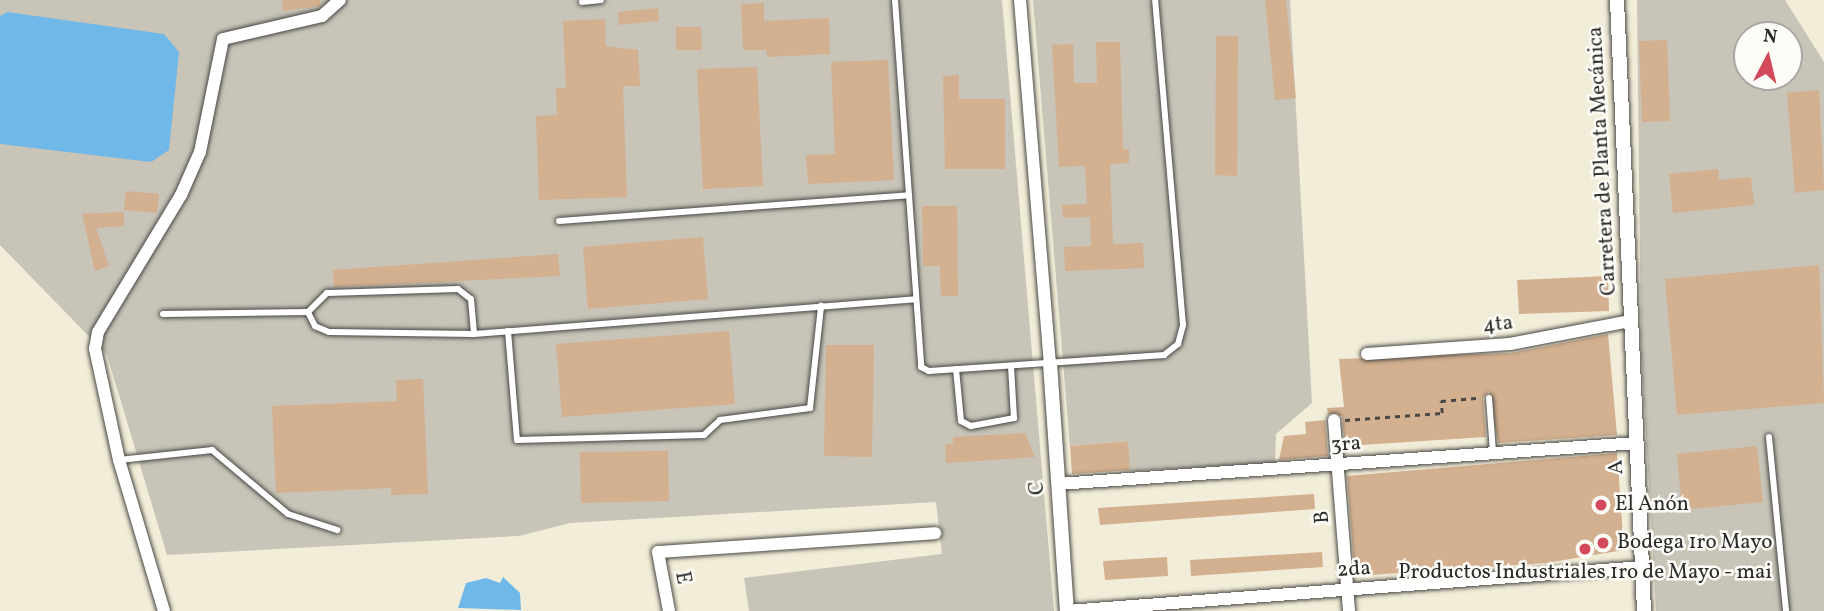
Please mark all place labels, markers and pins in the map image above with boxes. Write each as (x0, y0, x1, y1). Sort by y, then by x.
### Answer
place label: El Anón (1615, 492, 1689, 518)
marker: El Anón (1593, 497, 1609, 513)
place label: Bodega 1ro Mayo (1617, 530, 1772, 556)
marker: Bodega 1ro Mayo (1595, 535, 1611, 551)
marker: Productos Industriales 1ro de Mayo - mai (1577, 541, 1593, 557)
place label: Productos Industriales 1ro de Mayo - mai (1398, 560, 1772, 586)

